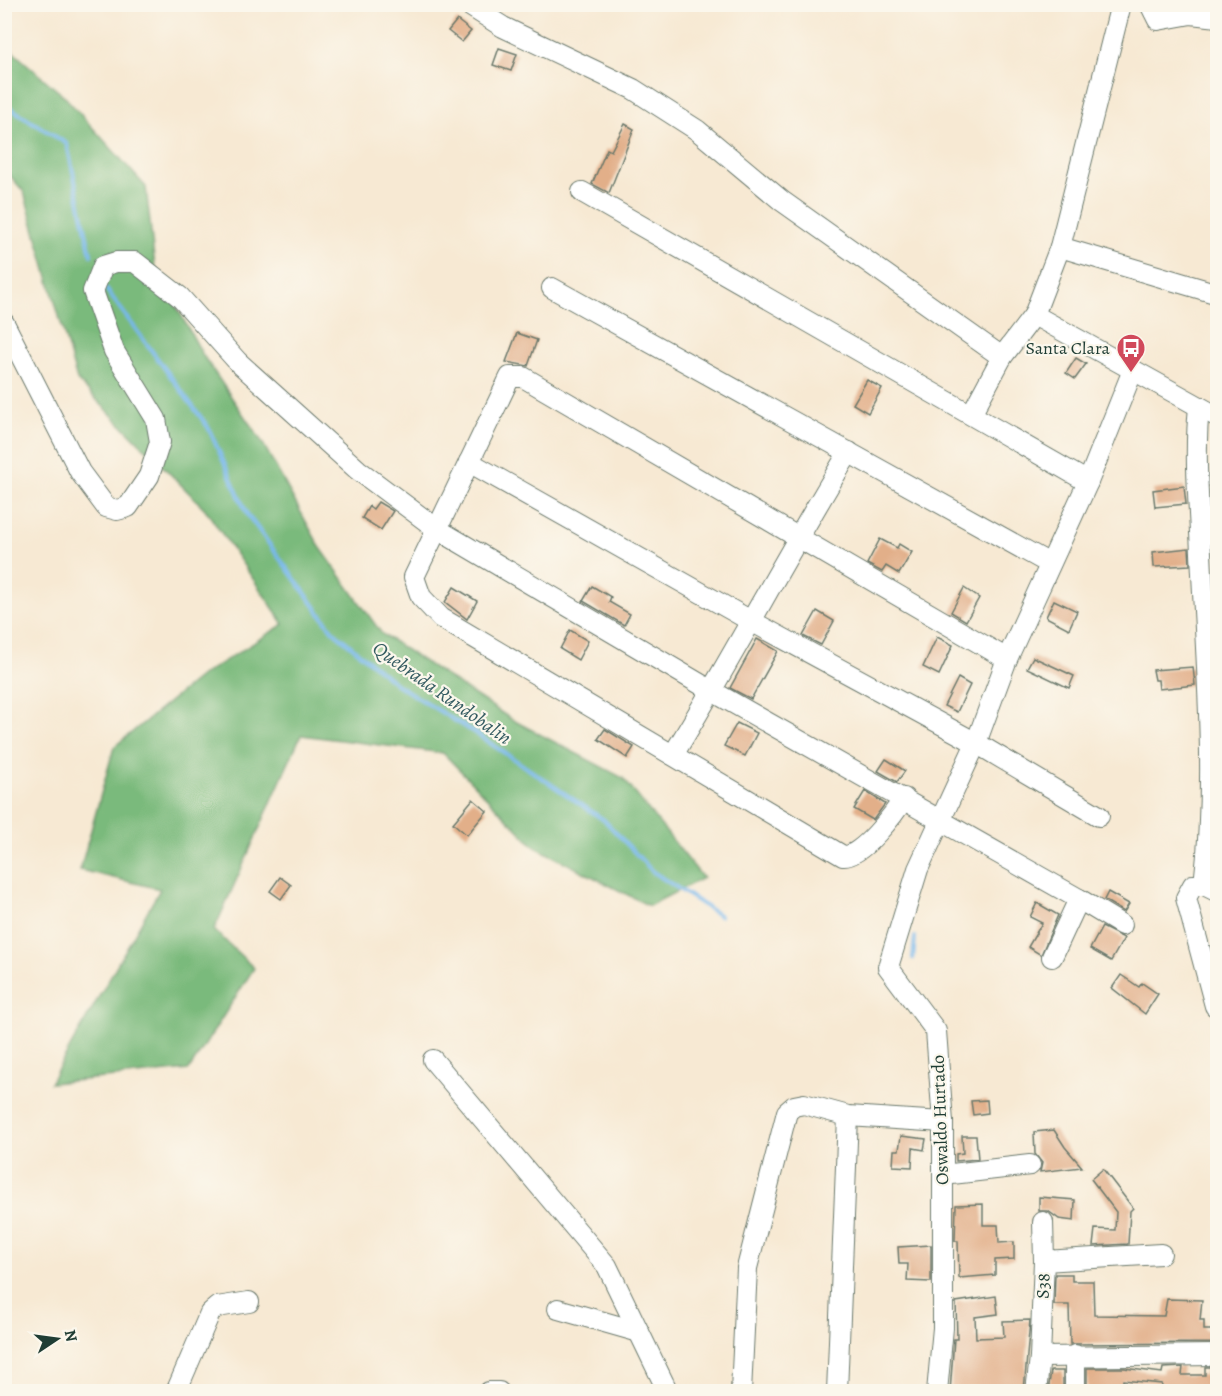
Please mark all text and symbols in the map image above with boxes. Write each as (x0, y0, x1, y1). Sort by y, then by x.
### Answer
bus stop icon: Santa Clara (1115, 332, 1147, 374)
place label: Santa Clara (1026, 336, 1111, 360)
water label: Quebrada Rundobalin (367, 635, 517, 751)
street label: Oswaldo Hurtado (926, 1054, 954, 1185)
street label: S38 (1031, 1273, 1055, 1299)
north arrow (27, 1309, 87, 1369)
text: N (59, 1328, 83, 1344)

